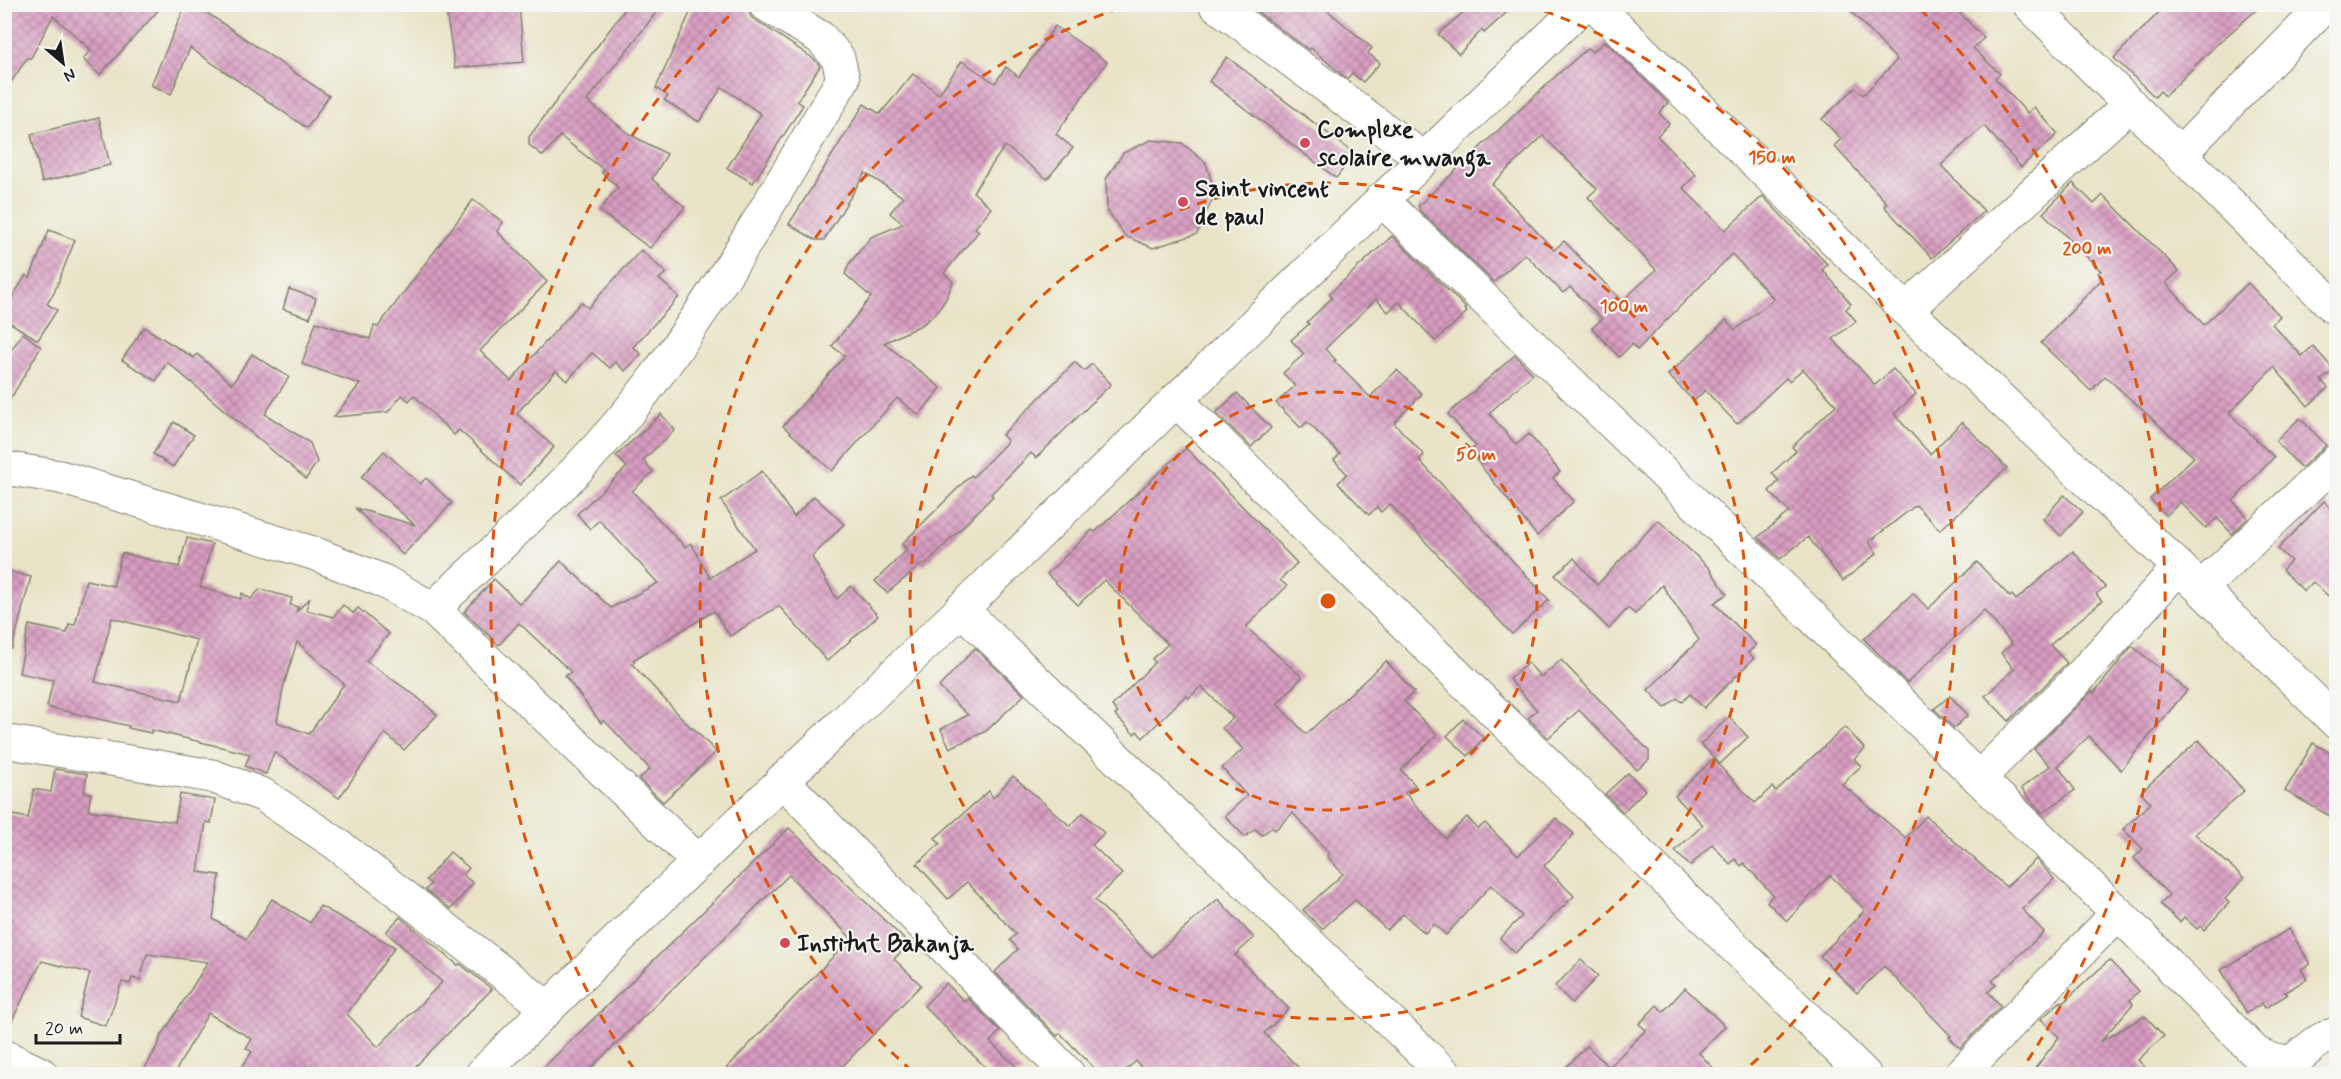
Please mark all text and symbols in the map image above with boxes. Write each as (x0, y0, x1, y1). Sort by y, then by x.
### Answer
north arrow (33, 33, 93, 93)
text: N (60, 63, 79, 87)
place label: Complexe scolaire mwanga (1316, 115, 1491, 177)
marker: Complexe scolaire mwanga (1298, 136, 1312, 150)
text: 150 m (1748, 146, 1796, 170)
place label: Saint vincent de paul (1195, 174, 1329, 233)
marker: Saint vincent de paul (1176, 195, 1190, 209)
text: 200 m (2062, 237, 2112, 261)
text: 100 m (1600, 295, 1648, 319)
text: 50 m (1456, 443, 1496, 467)
centre of rings (1318, 591, 1338, 611)
place label: Institut Bakanja (797, 929, 974, 960)
marker: Institut Bakanja (778, 936, 792, 950)
scale bar (36, 1007, 120, 1045)
text: 20 m (45, 1017, 83, 1041)

